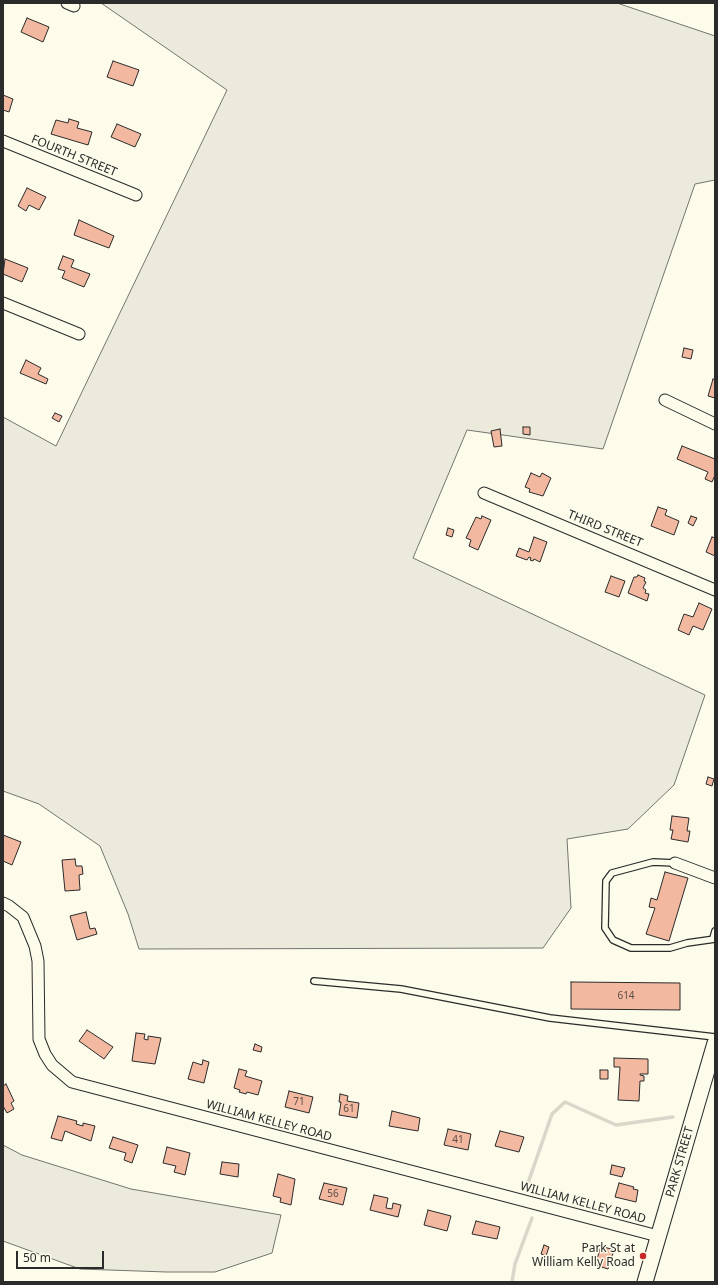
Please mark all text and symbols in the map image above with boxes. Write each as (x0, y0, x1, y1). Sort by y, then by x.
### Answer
street label: FOURTH STREET (29, 132, 119, 180)
street label: THIRD STREET (565, 507, 645, 551)
house number: 614 (617, 990, 635, 1002)
house number: 71 (293, 1096, 305, 1108)
street label: WILLIAM KELLEY ROAD (204, 1097, 334, 1145)
house number: 61 (343, 1103, 355, 1115)
street label: PARK STREET (663, 1125, 697, 1199)
house number: 41 (452, 1134, 464, 1146)
street label: WILLIAM KELLEY ROAD (518, 1179, 648, 1227)
house number: 56 (327, 1188, 339, 1200)
place label: Park St at William Kelly Road (532, 1242, 635, 1270)
scale bar (18, 1243, 106, 1269)
text: 50 m (23, 1249, 51, 1266)
marker: Park St at William Kelly Road (638, 1251, 648, 1261)

